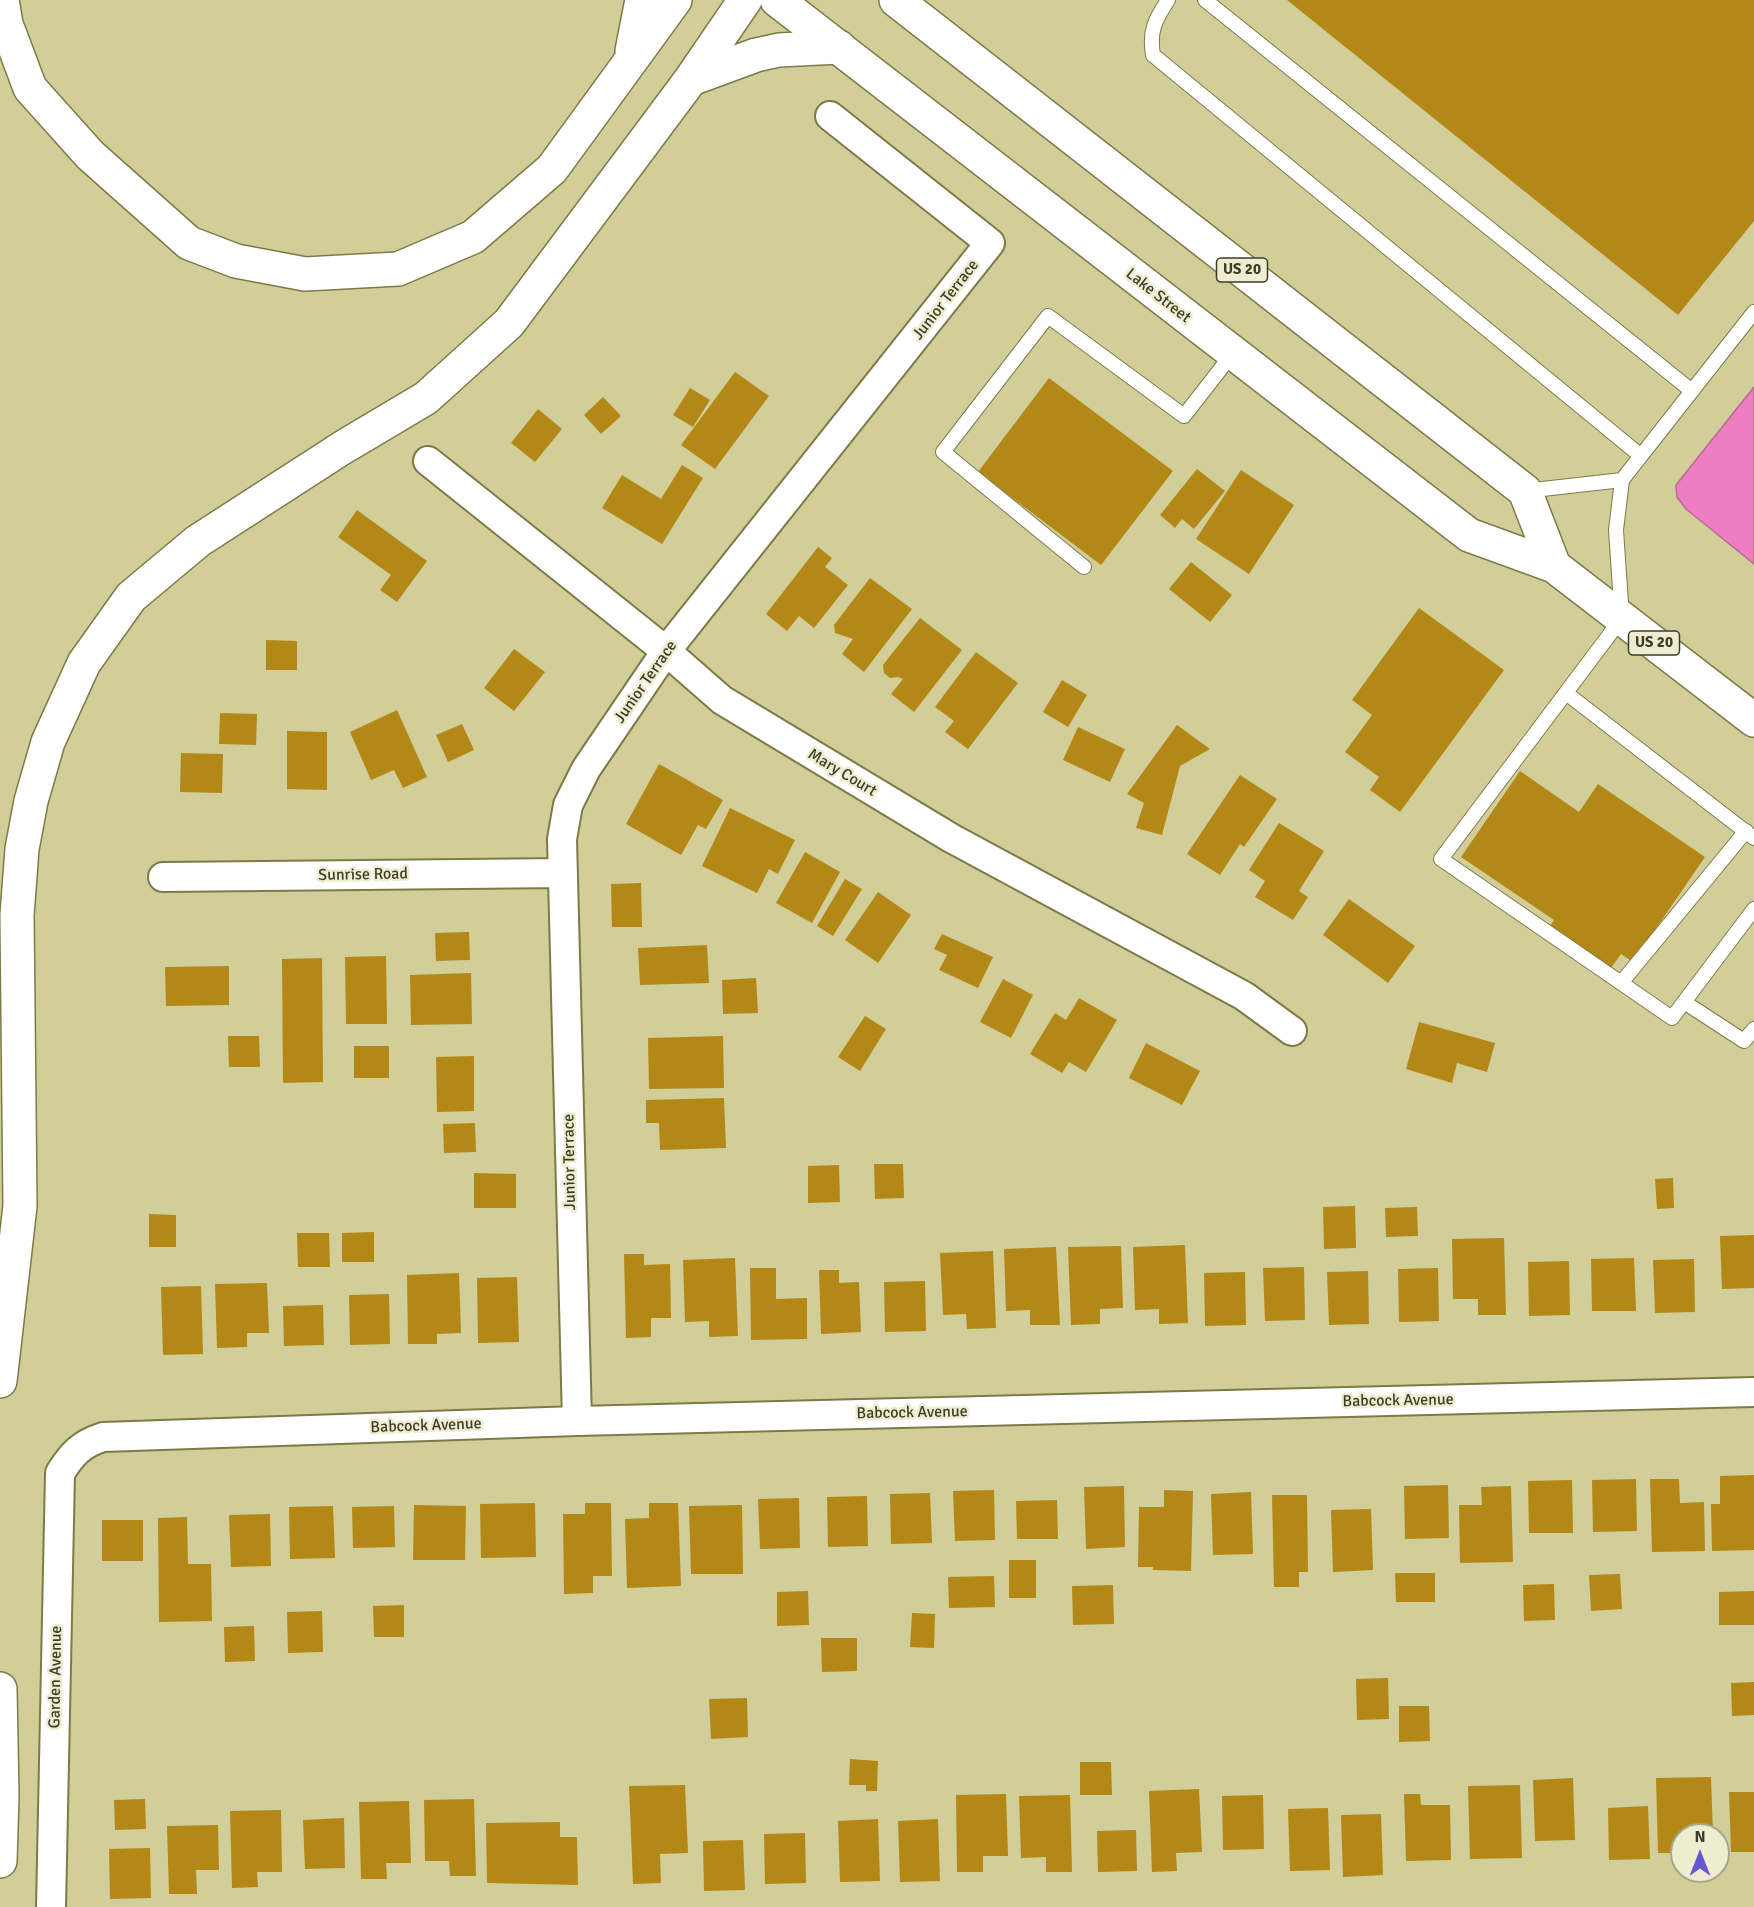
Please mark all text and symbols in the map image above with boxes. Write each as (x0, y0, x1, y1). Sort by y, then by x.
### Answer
street label: Junior Terrace (909, 256, 983, 344)
road number: US 20 (1216, 258, 1268, 282)
street label: Lake Street (1122, 265, 1194, 327)
road number: US 20 (1628, 631, 1680, 655)
street label: Junior Terrace (610, 637, 682, 727)
street label: Mary Court (804, 745, 880, 801)
street label: Sunrise Road (318, 865, 408, 885)
street label: Junior Terrace (560, 1114, 580, 1210)
street label: Babcock Avenue (1342, 1390, 1454, 1412)
street label: Babcock Avenue (856, 1402, 968, 1424)
street label: Babcock Avenue (370, 1414, 482, 1438)
street label: Garden Avenue (46, 1625, 66, 1729)
north arrow (1670, 1823, 1730, 1883)
text: N (1694, 1827, 1706, 1847)

